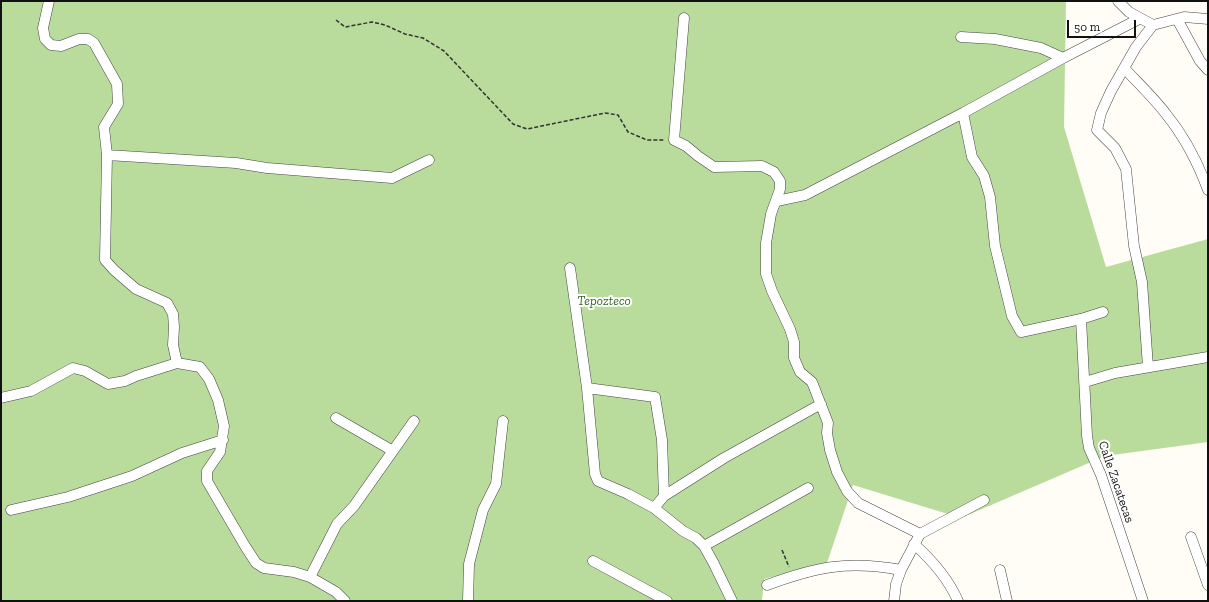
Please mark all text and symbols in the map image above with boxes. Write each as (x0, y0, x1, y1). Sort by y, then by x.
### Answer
scale bar (1069, 12, 1138, 38)
text: 50 m (1074, 20, 1100, 34)
park label: Tepozteco (577, 293, 631, 309)
street label: Calle Zacatecas (1095, 439, 1137, 525)

